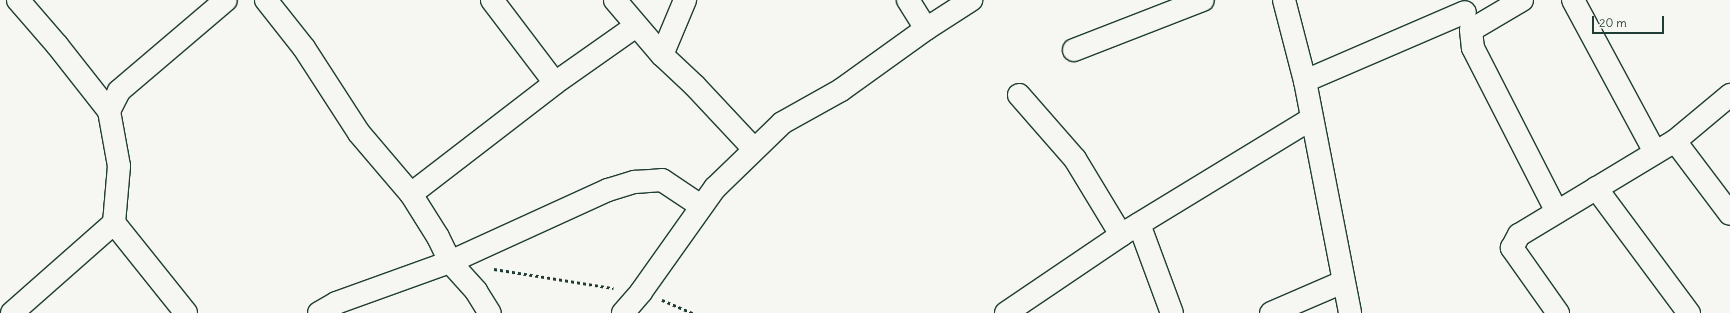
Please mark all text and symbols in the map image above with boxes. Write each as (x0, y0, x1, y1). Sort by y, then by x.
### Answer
scale bar (1594, 8, 1666, 34)
text: 20 m (1599, 15, 1627, 30)

